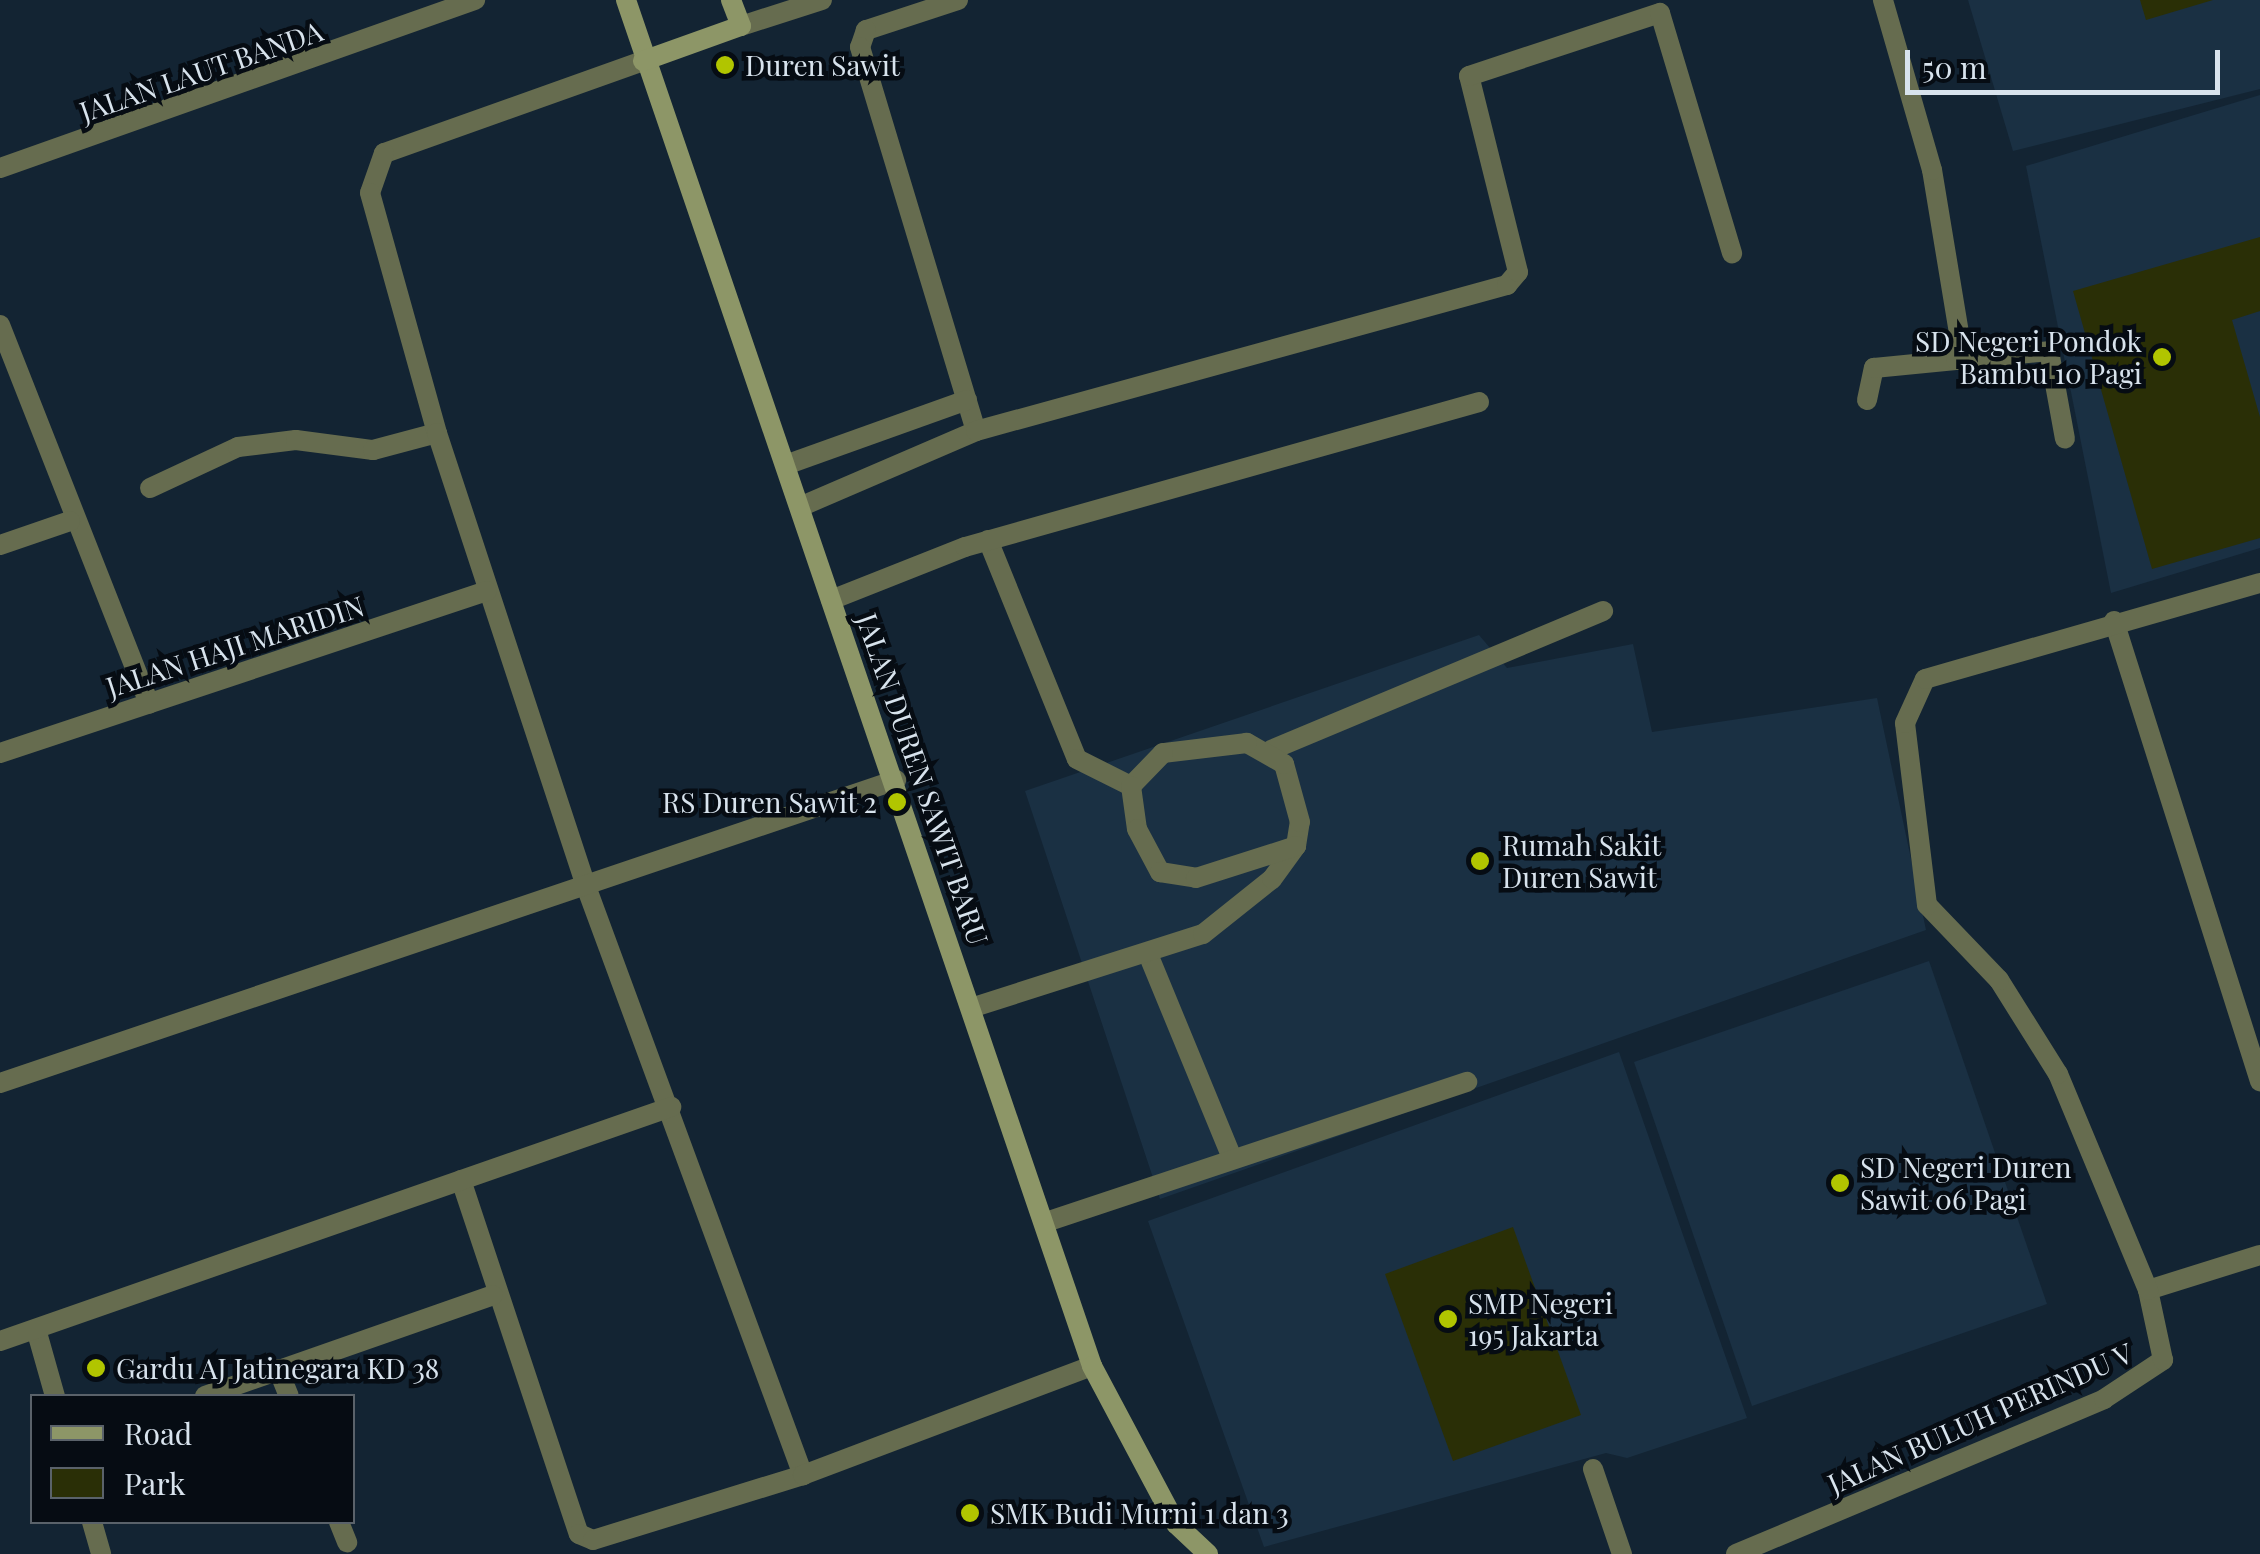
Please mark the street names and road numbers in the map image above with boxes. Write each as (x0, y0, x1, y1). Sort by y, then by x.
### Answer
street label: JALAN LAUT BANDA (75, 14, 327, 128)
street label: JALAN HAJI MARIDIN (102, 588, 368, 704)
street label: JALAN DUREN SAWIT BARU (850, 608, 996, 950)
street label: JALAN BULUH PERINDU V (1822, 1335, 2138, 1501)

